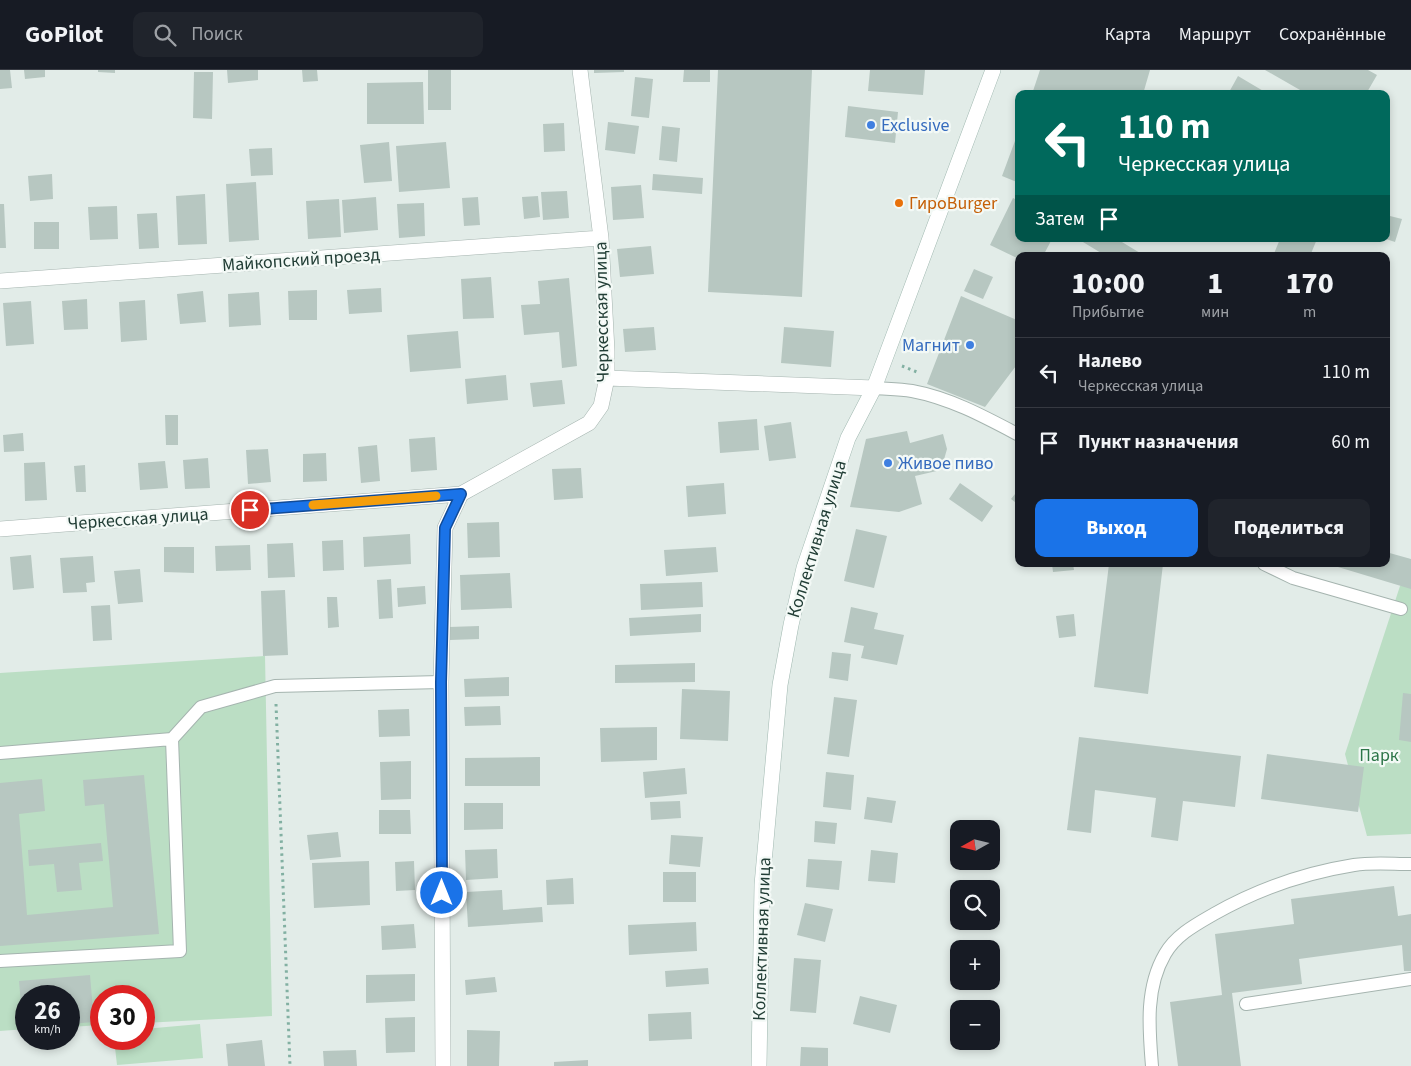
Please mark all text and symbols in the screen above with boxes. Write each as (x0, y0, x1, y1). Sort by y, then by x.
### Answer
search box (133, 12, 483, 57)
text: GoPilot (25, 17, 103, 52)
icon: search (151, 21, 179, 49)
text: Поиск (191, 21, 243, 48)
text: Карта (1105, 22, 1151, 47)
text: Маршрут (1179, 22, 1251, 47)
text: Сохранённые (1279, 22, 1386, 47)
text: 110 m (1118, 102, 1210, 152)
icon: left (1035, 110, 1100, 175)
place label: Exclusive (881, 113, 950, 138)
marker: Exclusive (865, 119, 877, 131)
text: Черкесская улица (1118, 148, 1290, 180)
place label: ГироBurger (909, 191, 998, 216)
marker: ГироBurger (893, 197, 905, 209)
icon: arrive (1095, 205, 1123, 233)
text: Затем (1035, 206, 1085, 233)
street label: Черкесская улица (588, 241, 616, 383)
street label: Майкопский проезд (221, 242, 381, 278)
text: 10:00 (1071, 262, 1145, 305)
text: 1 (1207, 262, 1223, 305)
text: 170 (1286, 262, 1334, 305)
text: Прибытие (1072, 301, 1144, 323)
text: мин (1201, 301, 1229, 323)
text: m (1303, 301, 1316, 323)
place label: Магнит (902, 333, 960, 358)
marker: Магнит (964, 339, 976, 351)
text: Налево (1078, 348, 1142, 375)
icon: left (1035, 359, 1063, 387)
text: 110 m (1322, 359, 1370, 386)
text: Черкесская улица (1078, 375, 1203, 397)
icon: arrive (1035, 429, 1063, 457)
text: Пункт назначения (1078, 429, 1239, 456)
text: 60 m (1332, 429, 1370, 456)
place label: Живое пиво (898, 451, 994, 476)
street label: Коллективная улица (781, 457, 853, 621)
marker: Живое пиво (882, 457, 894, 469)
pin (229, 489, 271, 531)
icon: arrive (236, 496, 264, 524)
button: Выход (1035, 499, 1198, 557)
button: Поделиться (1208, 499, 1370, 557)
street label: Черкесская улица (67, 502, 209, 536)
park label: Парк (1359, 743, 1399, 768)
north arrow (950, 820, 1000, 870)
map controls (950, 820, 1000, 1050)
street label: Коллективная улица (747, 857, 777, 1021)
position arrow (415, 866, 467, 918)
button: search (950, 880, 1000, 930)
button: + (950, 940, 1000, 990)
speed limit sign: 30 (90, 985, 155, 1050)
text: 26 (34, 993, 61, 1029)
button: − (950, 1000, 1000, 1050)
text: km/h (34, 1021, 61, 1038)

